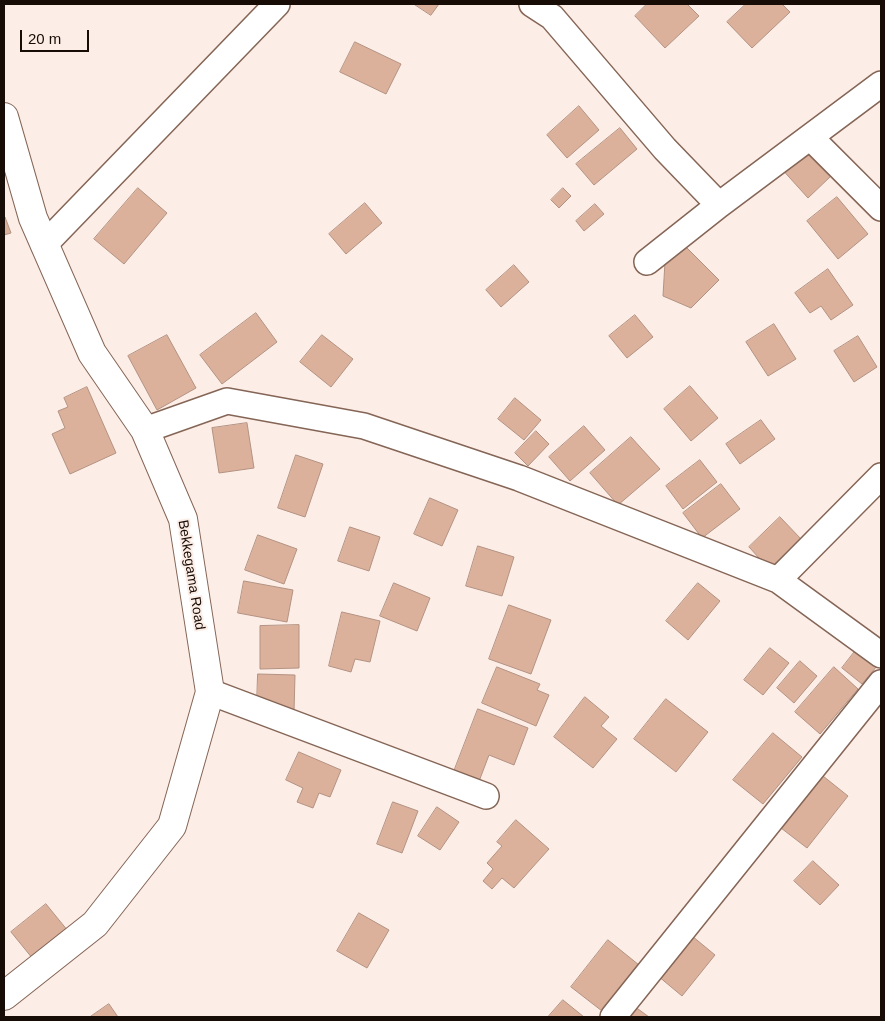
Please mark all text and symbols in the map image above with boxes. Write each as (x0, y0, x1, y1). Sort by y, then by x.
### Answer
scale bar (22, 20, 91, 52)
text: 20 m (28, 30, 61, 47)
street label: Bekkegama Road (174, 519, 208, 631)

